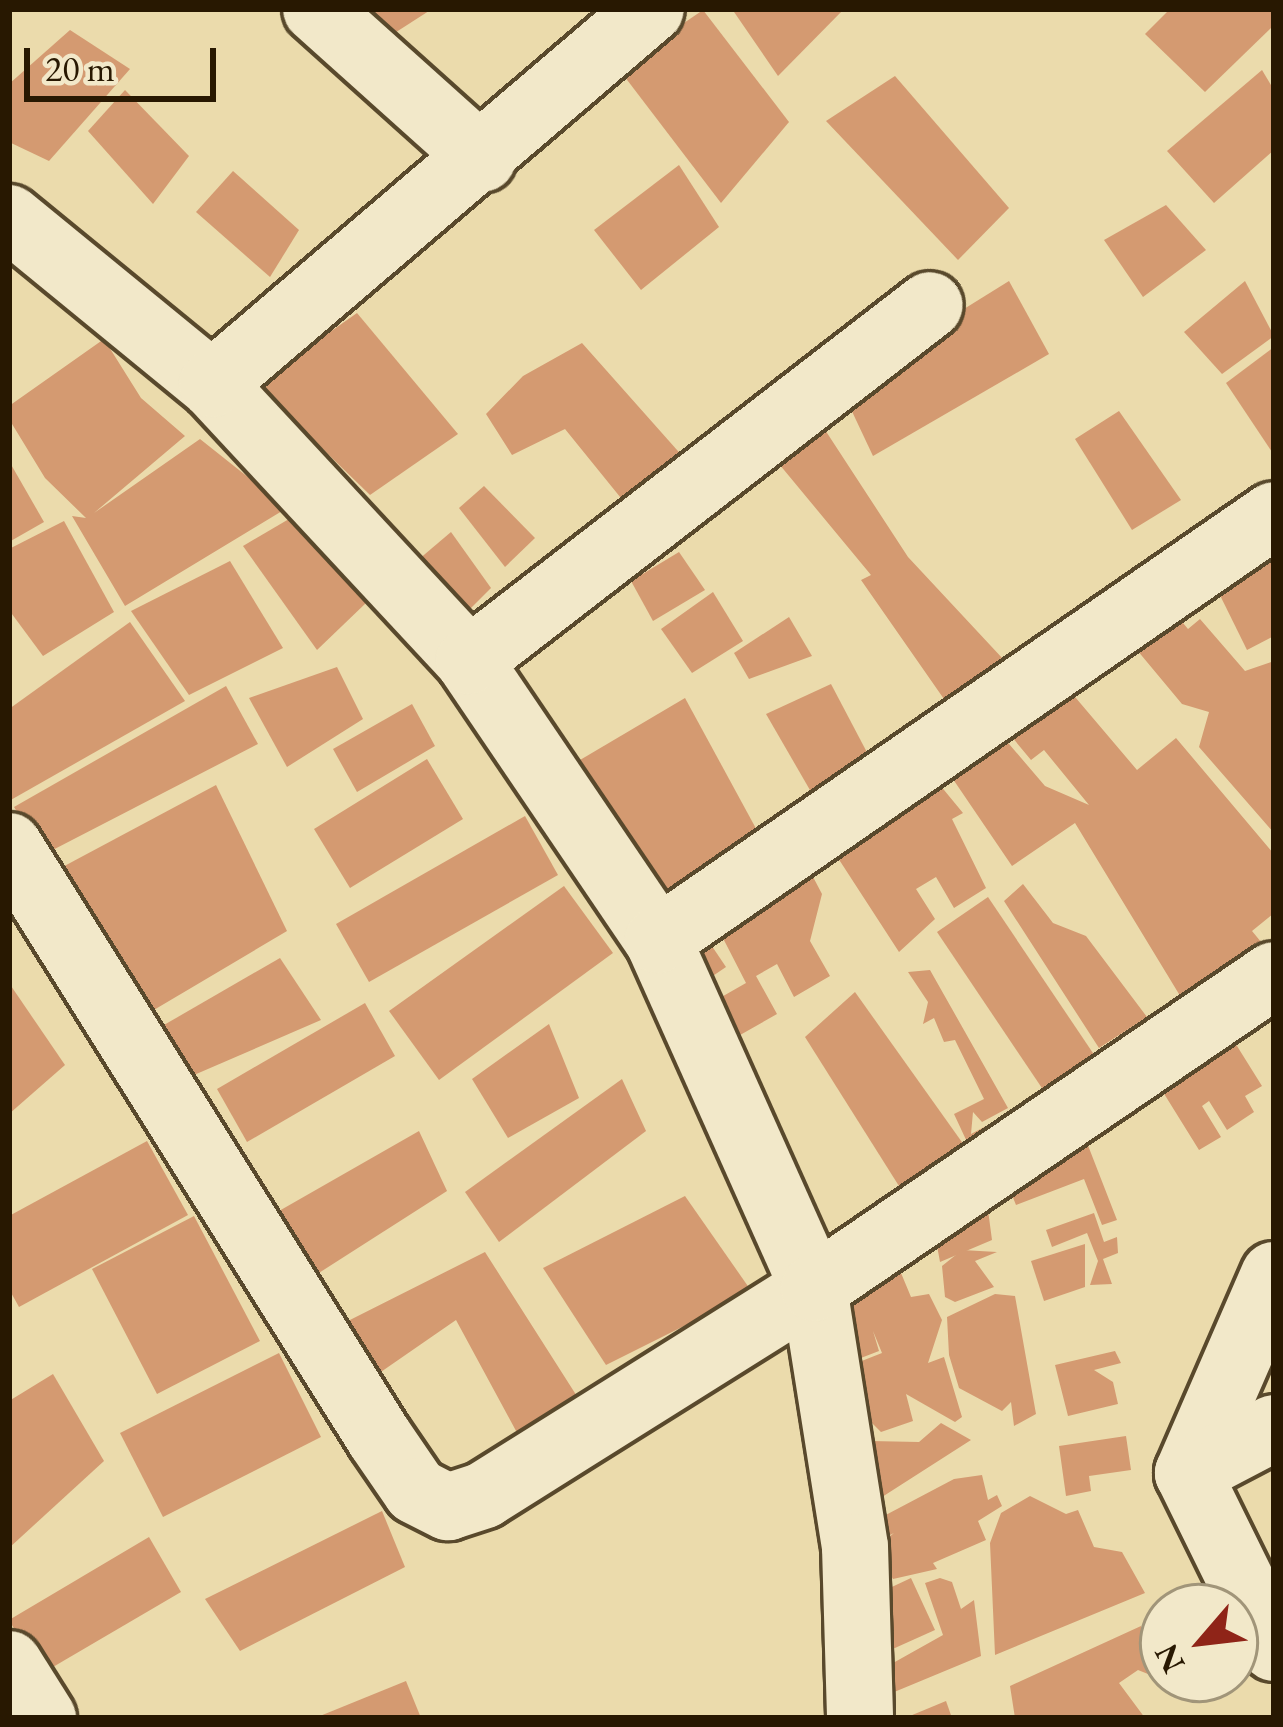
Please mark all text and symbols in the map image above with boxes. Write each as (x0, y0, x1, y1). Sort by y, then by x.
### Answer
scale bar (30, 24, 222, 98)
text: 20 m (45, 45, 115, 92)
north arrow (1139, 1583, 1259, 1703)
text: N (1144, 1637, 1195, 1681)

